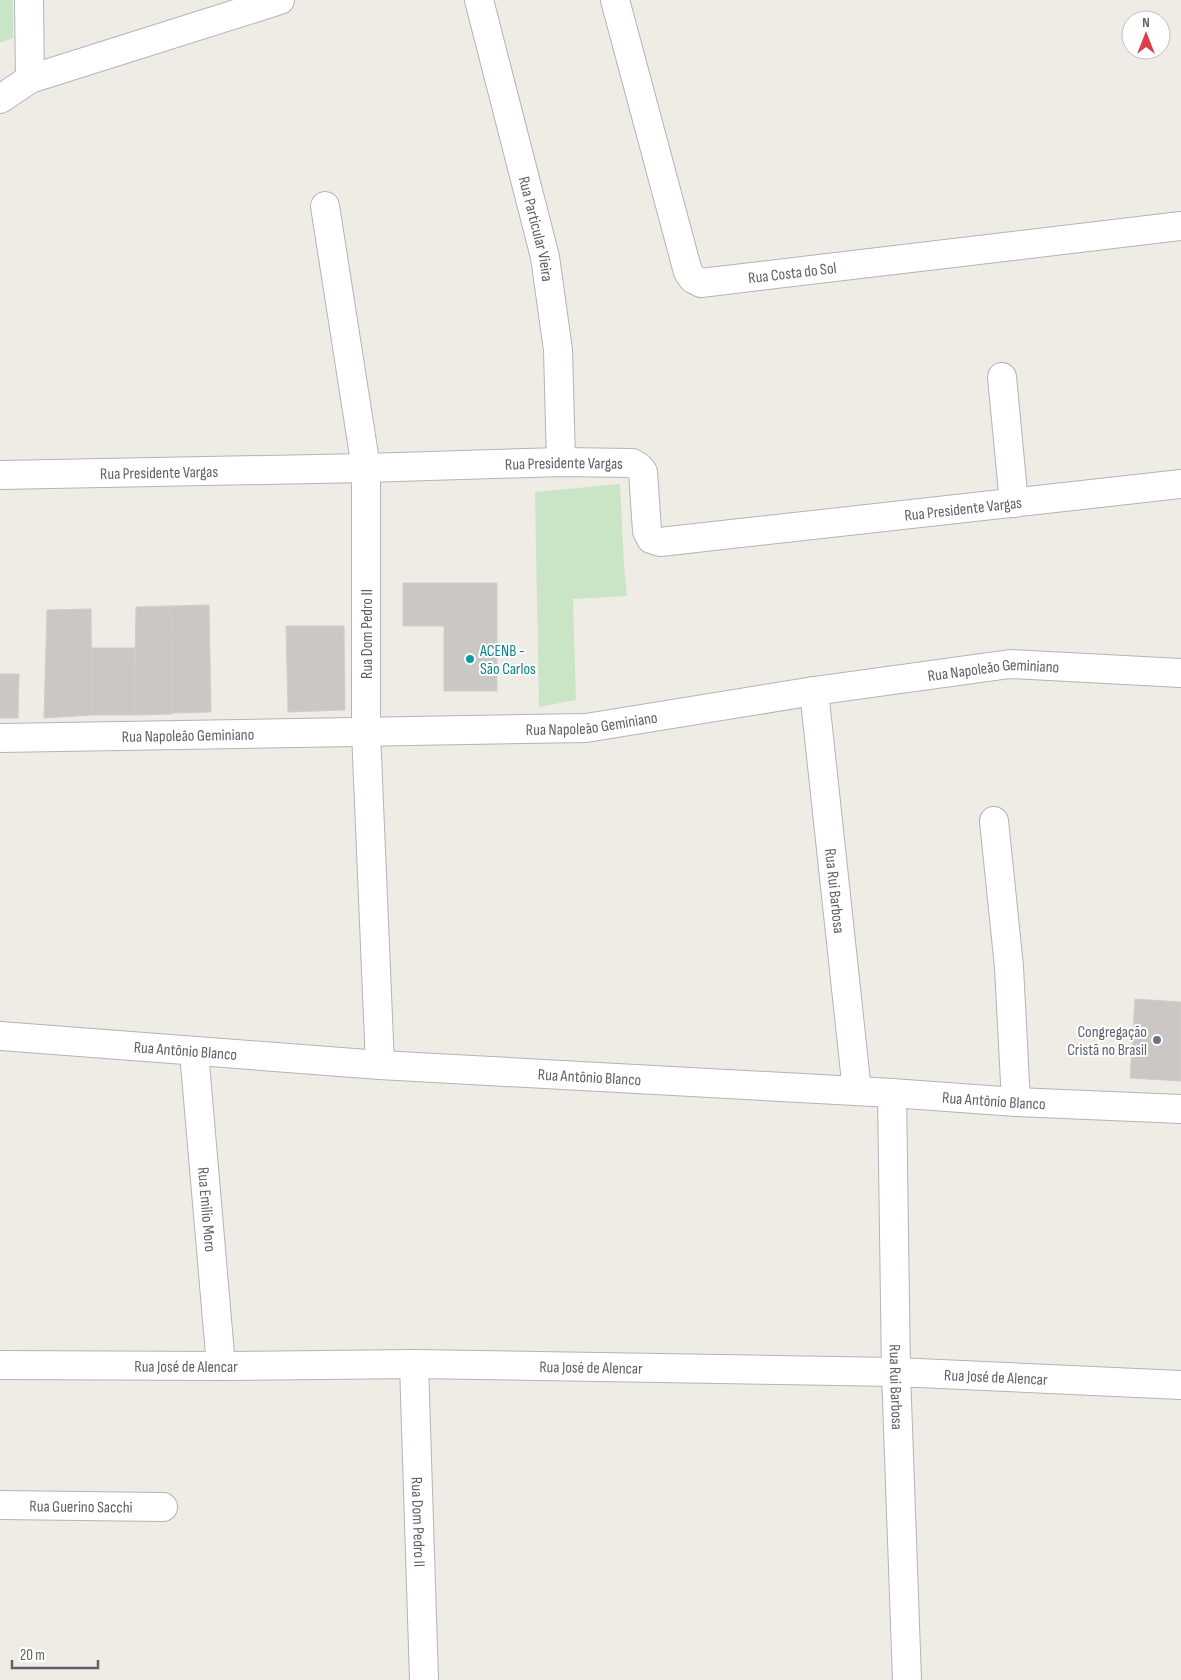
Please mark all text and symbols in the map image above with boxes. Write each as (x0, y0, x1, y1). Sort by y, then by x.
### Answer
north arrow (1121, 10, 1171, 60)
text: N (1142, 14, 1150, 31)
street label: Rua Particular Vieira (514, 174, 556, 283)
street label: Rua Costa do Sol (747, 259, 838, 288)
street label: Rua Presidente Vargas (505, 454, 623, 475)
street label: Rua Presidente Vargas (100, 463, 218, 484)
street label: Rua Presidente Vargas (903, 494, 1023, 526)
street label: Rua Dom Pedro II (358, 589, 377, 679)
place label: ACENB - São Carlos (479, 642, 536, 679)
marker: ACENB - São Carlos (464, 653, 476, 665)
street label: Rua Napoleão Geminiano (927, 656, 1060, 686)
street label: Rua Napoleão Geminiano (526, 709, 659, 740)
street label: Rua Napoleão Geminiano (122, 726, 254, 747)
street label: Rua Rui Barbosa (820, 847, 848, 935)
place label: Congregação Cristã no Brasil (1067, 1023, 1147, 1060)
marker: Congregação Cristã no Brasil (1151, 1034, 1163, 1046)
street label: Rua Antônio Blanco (133, 1038, 238, 1065)
street label: Rua Antônio Blanco (537, 1066, 642, 1090)
street label: Rua Antônio Blanco (941, 1089, 1046, 1114)
street label: Rua Emilio Moro (193, 1166, 219, 1253)
street label: Rua Rui Barbosa (885, 1344, 906, 1430)
street label: Rua José de Alencar (134, 1358, 238, 1377)
street label: Rua José de Alencar (539, 1358, 643, 1379)
street label: Rua José de Alencar (944, 1366, 1048, 1390)
street label: Rua Dom Pedro II (407, 1477, 428, 1567)
street label: Rua Guerino Sacchi (29, 1497, 133, 1518)
scale bar (12, 1638, 99, 1670)
text: 20 m (20, 1646, 45, 1665)

